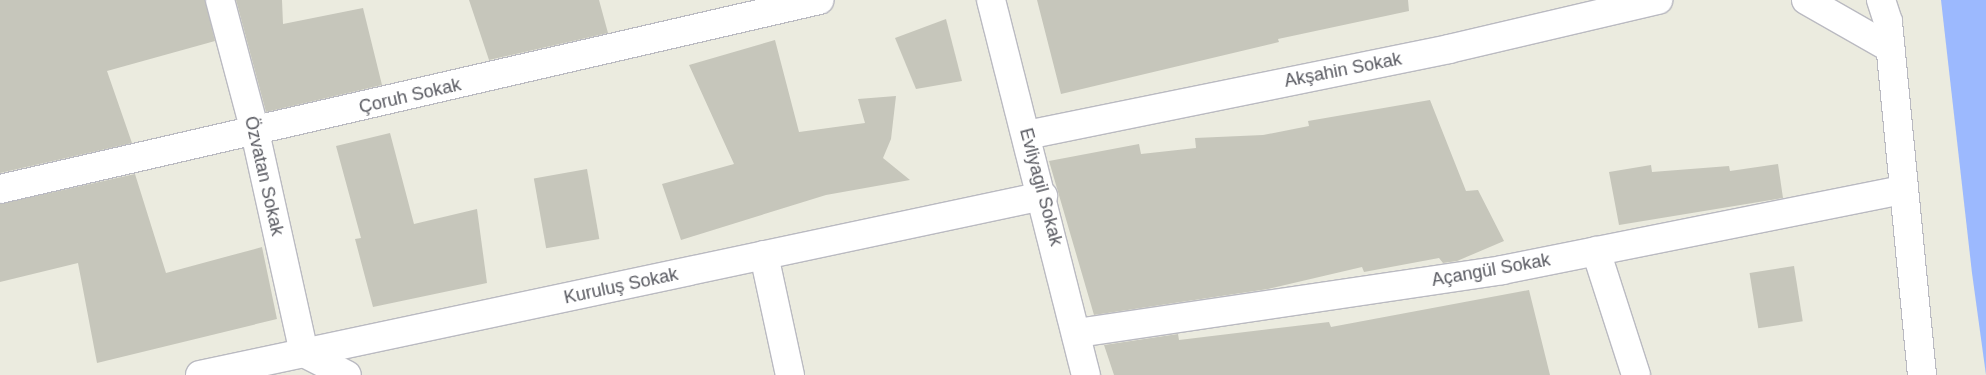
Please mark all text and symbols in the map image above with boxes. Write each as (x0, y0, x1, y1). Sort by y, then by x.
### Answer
street label: Akşahin Sokak (1283, 48, 1403, 92)
street label: Çoruh Sokak (357, 74, 463, 118)
street label: Özvatan Sokak (240, 114, 288, 238)
street label: Evliyagil Sokak (1015, 126, 1067, 248)
street label: Açangül Sokak (1430, 249, 1552, 291)
street label: Kuruluş Sokak (562, 263, 680, 309)

